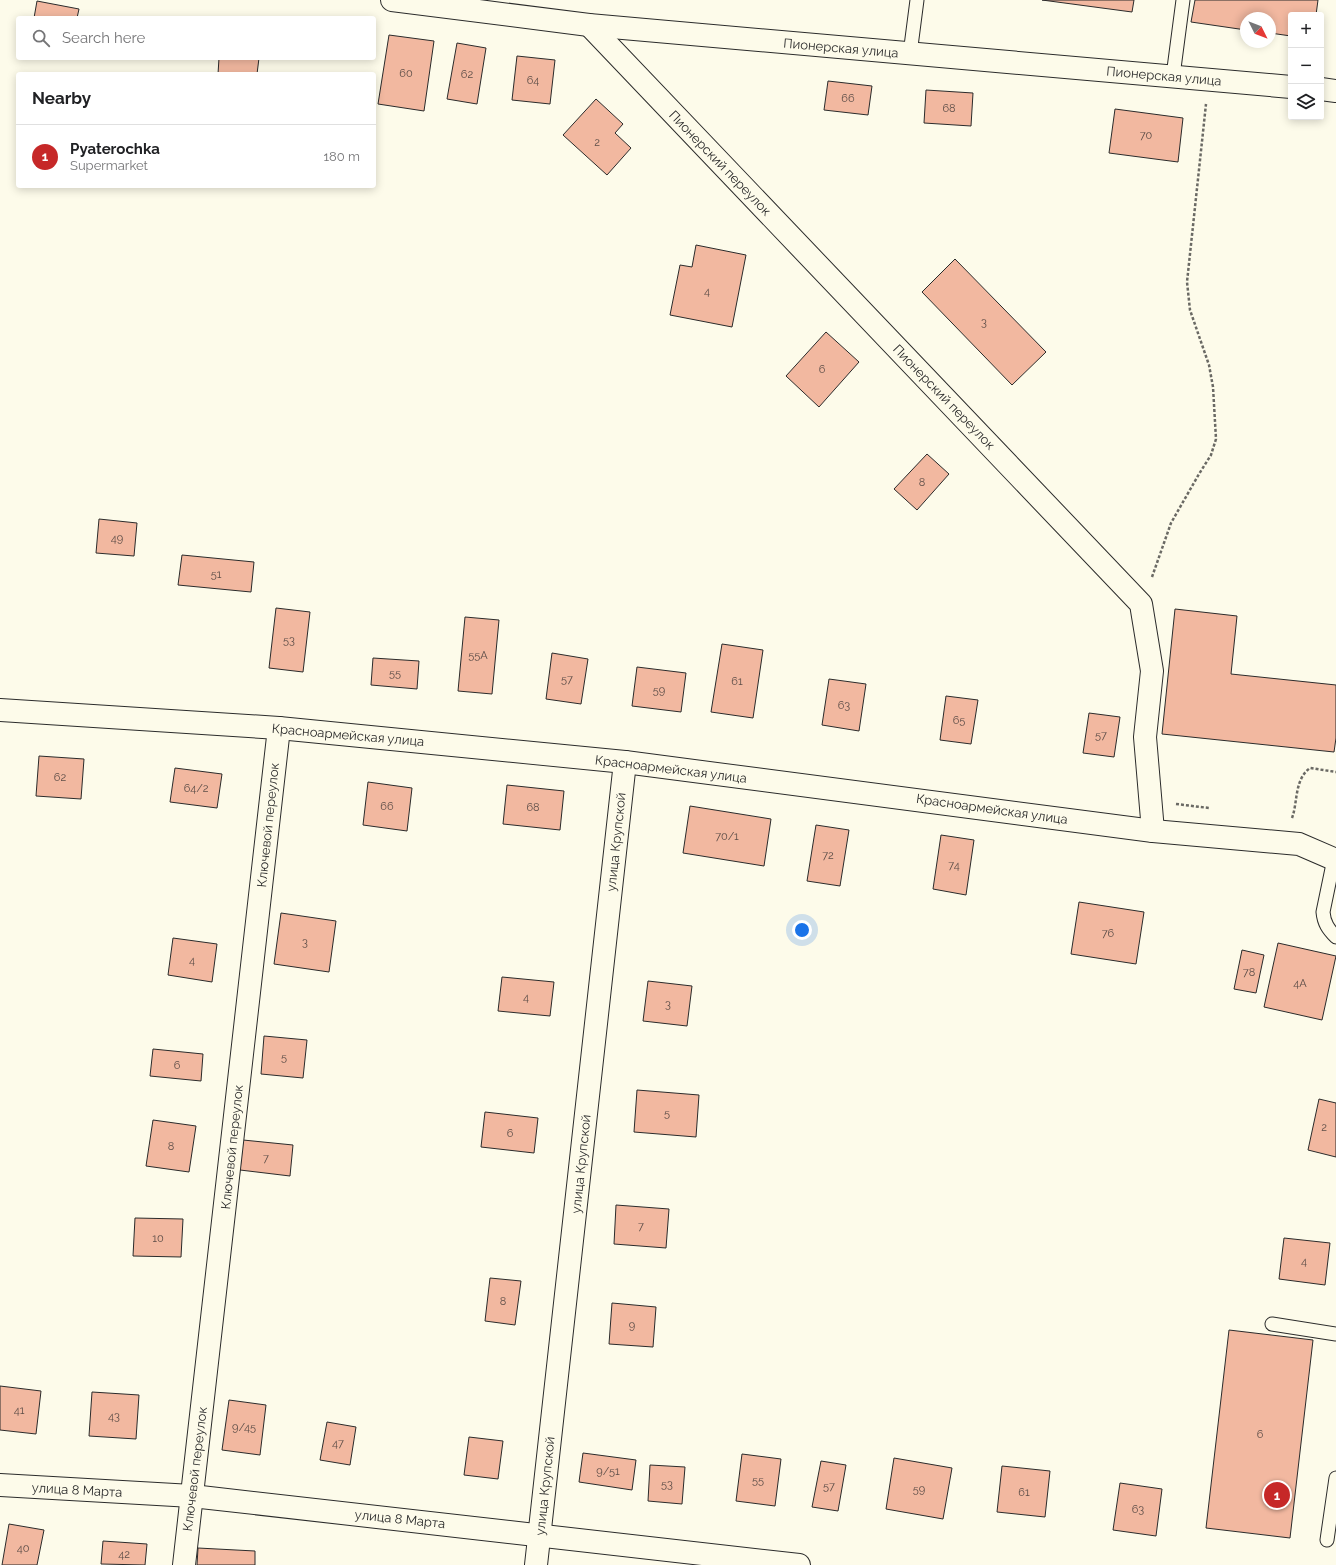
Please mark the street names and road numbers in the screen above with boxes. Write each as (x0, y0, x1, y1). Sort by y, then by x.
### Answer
street label: Пионерская улица (783, 35, 899, 61)
street label: Пионерская улица (1106, 63, 1222, 89)
street label: Пионерский переулок (666, 107, 774, 219)
street label: Пионерский переулок (890, 341, 998, 453)
street label: Красноармейская улица (271, 721, 425, 749)
street label: Красноармейская улица (594, 752, 748, 786)
street label: Ключевой переулок (254, 762, 282, 888)
street label: Красноармейская улица (915, 791, 1069, 827)
street label: улица Крупской (603, 792, 629, 892)
street label: Ключевой переулок (218, 1084, 246, 1210)
street label: улица Крупской (568, 1114, 594, 1214)
street label: Ключевой переулок (180, 1406, 210, 1532)
street label: улица Крупской (532, 1436, 558, 1536)
street label: улица 8 Марта (31, 1480, 123, 1500)
street label: улица 8 Марта (354, 1507, 446, 1531)

